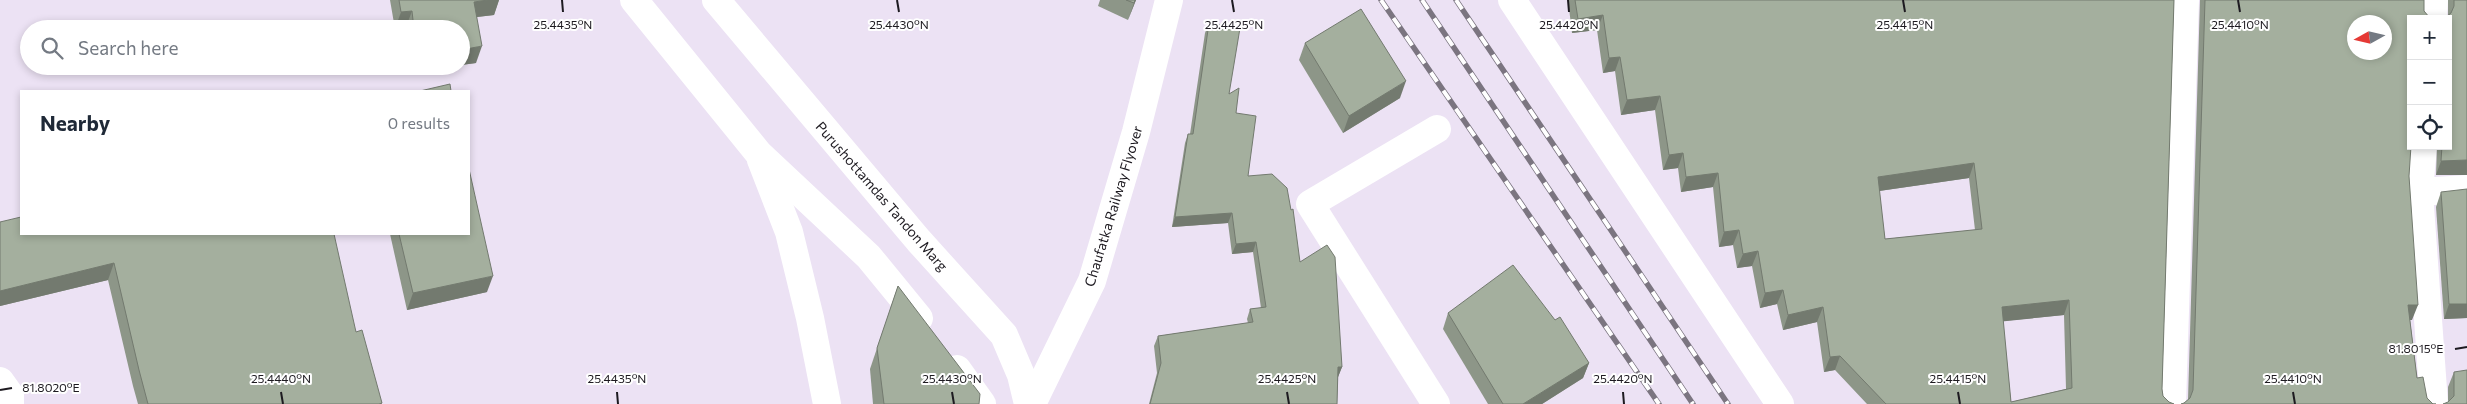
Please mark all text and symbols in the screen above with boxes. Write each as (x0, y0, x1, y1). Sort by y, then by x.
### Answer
north arrow (2347, 15, 2392, 60)
map controls (2407, 15, 2452, 150)
button: + (2407, 15, 2452, 60)
text: 25.4435°N (534, 17, 592, 31)
text: 25.4430°N (869, 17, 929, 31)
text: 25.4425°N (1205, 17, 1263, 31)
text: 25.4420°N (1539, 17, 1599, 31)
text: 25.4415°N (1877, 17, 1933, 31)
text: 25.4410°N (2211, 17, 2269, 31)
search box (20, 20, 470, 75)
icon: search (38, 34, 66, 62)
text: Search here (78, 36, 178, 59)
button: − (2407, 60, 2452, 105)
button: locate (2407, 105, 2452, 150)
text: Nearby (40, 110, 110, 135)
text: 0 results (388, 113, 450, 132)
street label: Purushottamdas Tandon Marg (813, 118, 952, 274)
street label: Chaufatka Railway Flyover (1080, 123, 1146, 289)
text: 81.8015°E (2389, 341, 2443, 355)
text: 25.4440°N (251, 371, 311, 385)
text: 25.4435°N (588, 371, 646, 385)
text: 25.4430°N (922, 371, 982, 385)
text: 25.4425°N (1258, 371, 1316, 385)
text: 25.4420°N (1593, 371, 1653, 385)
text: 25.4415°N (1930, 371, 1986, 385)
text: 25.4410°N (2264, 371, 2322, 385)
text: 81.8020°E (22, 380, 80, 394)

